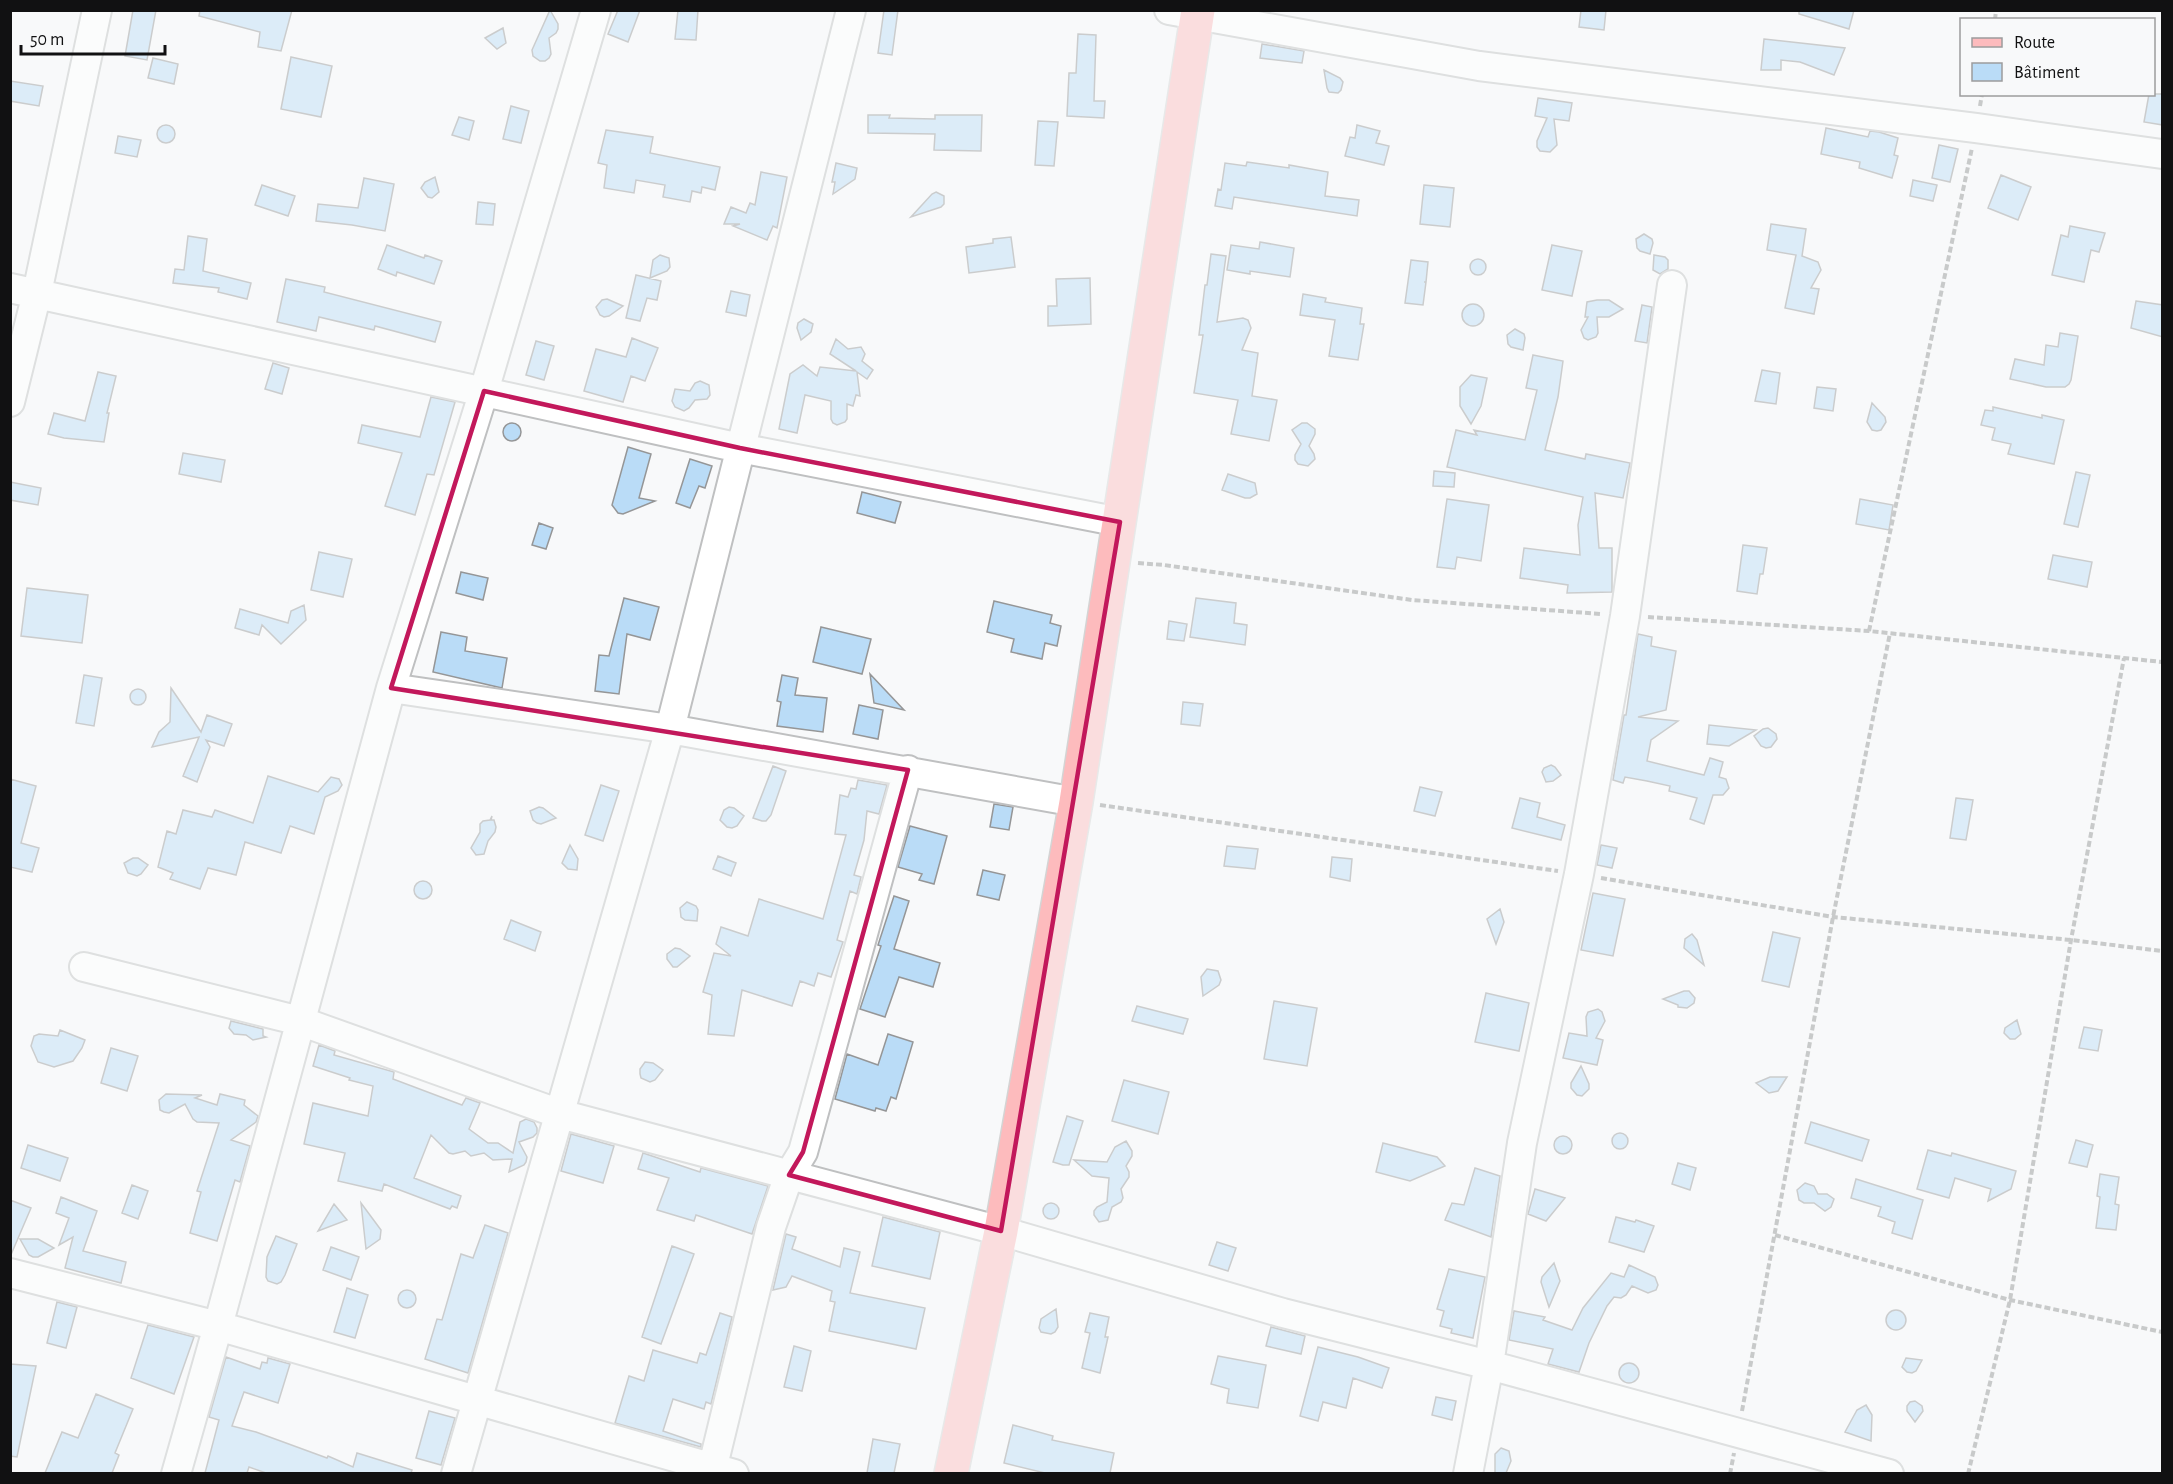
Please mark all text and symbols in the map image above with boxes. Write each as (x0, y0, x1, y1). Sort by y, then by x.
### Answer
scale bar (21, 18, 165, 56)
legend (1960, 18, 2155, 96)
text: 50 m (30, 31, 64, 49)
text: Route (2014, 34, 2055, 52)
text: Bâtiment (2014, 64, 2080, 82)

